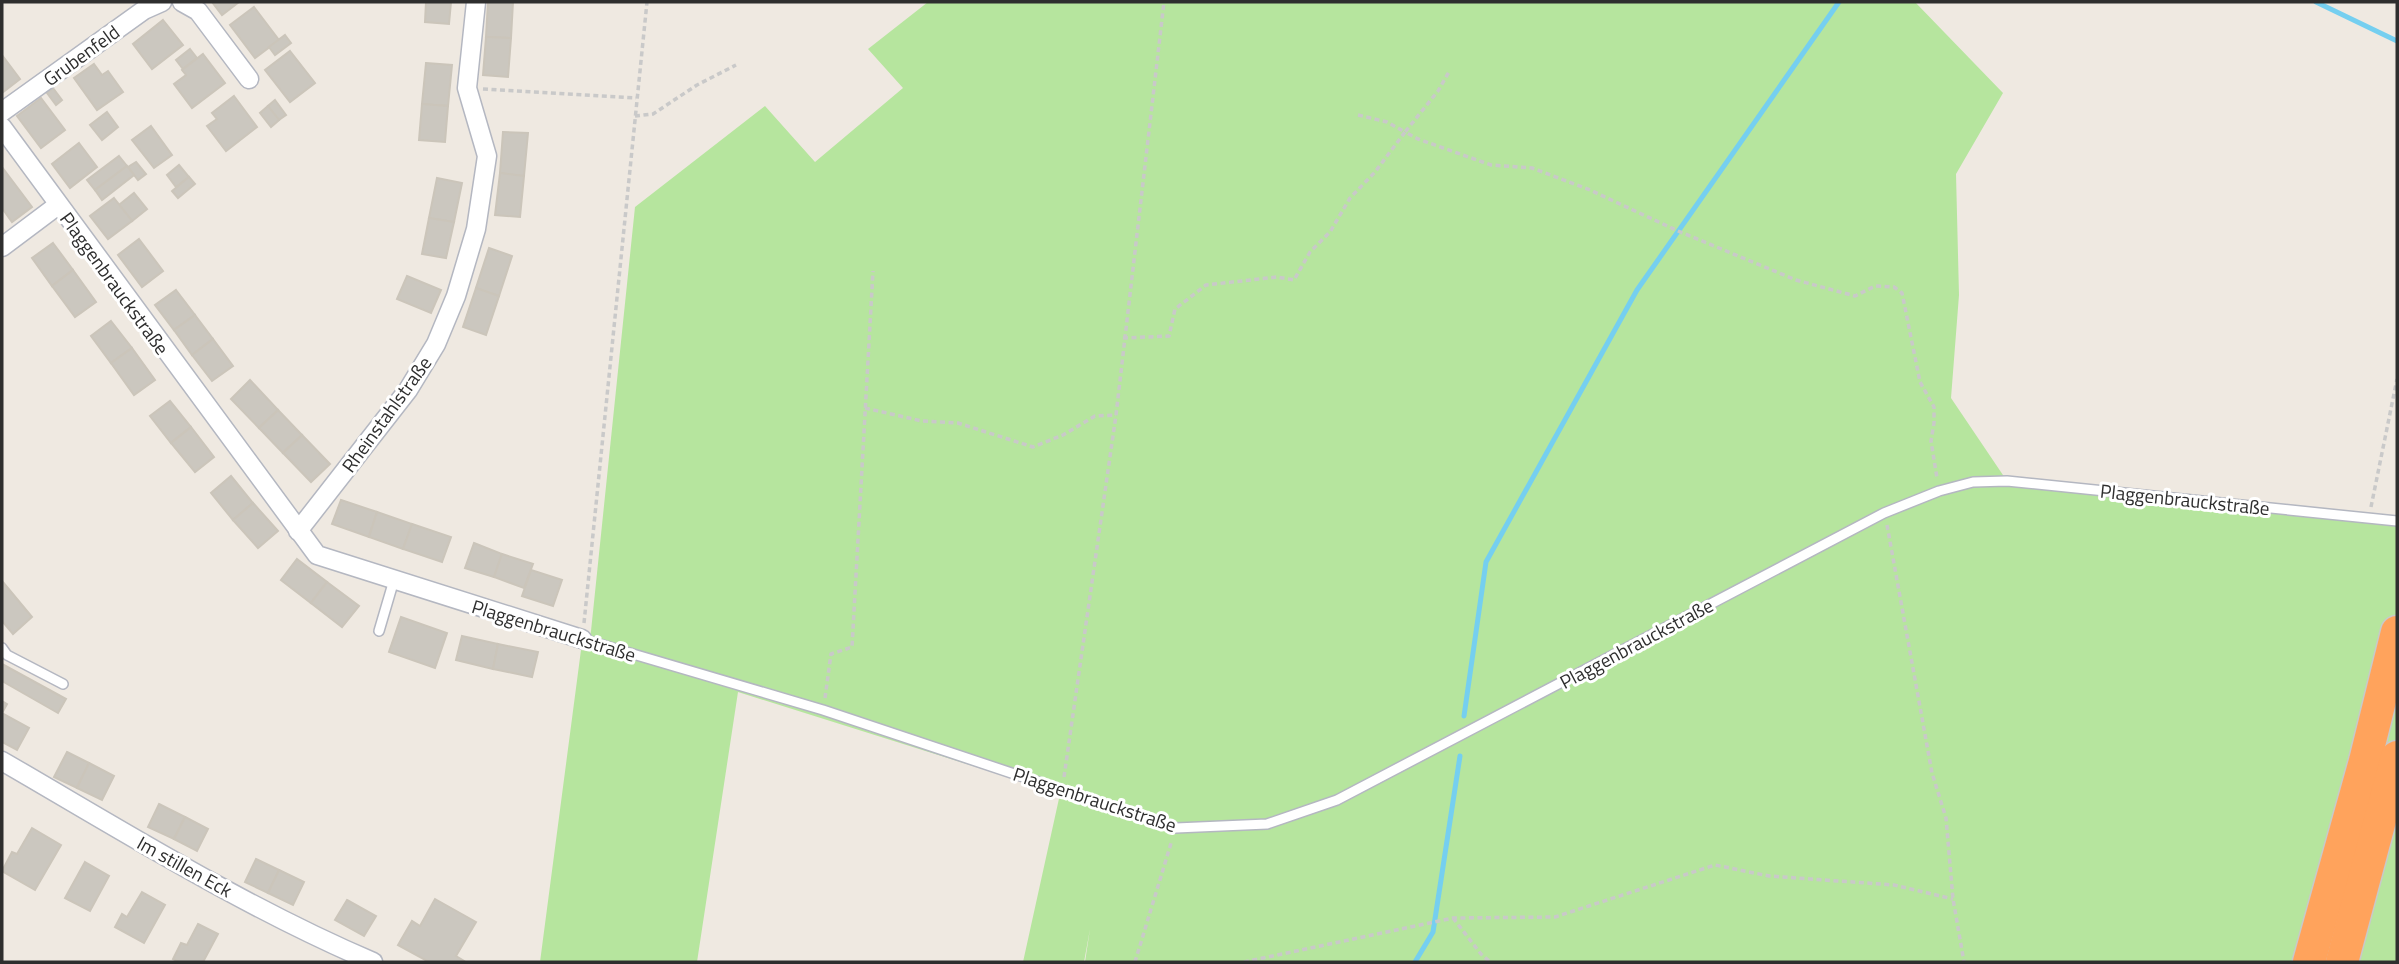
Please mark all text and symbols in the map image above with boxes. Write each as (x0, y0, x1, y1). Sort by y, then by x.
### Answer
street label: Grubenfeld (37, 17, 125, 93)
street label: Plaggenbrauckstraße (53, 206, 177, 360)
street label: Rheinstahlstraße (334, 350, 438, 478)
street label: Plaggenbrauckstraße (2099, 476, 2271, 522)
street label: Plaggenbrauckstraße (1554, 590, 1718, 696)
street label: Plaggenbrauckstraße (468, 591, 640, 669)
street label: Plaggenbrauckstraße (1010, 759, 1180, 839)
street label: Im stillen Eck (132, 828, 238, 904)

